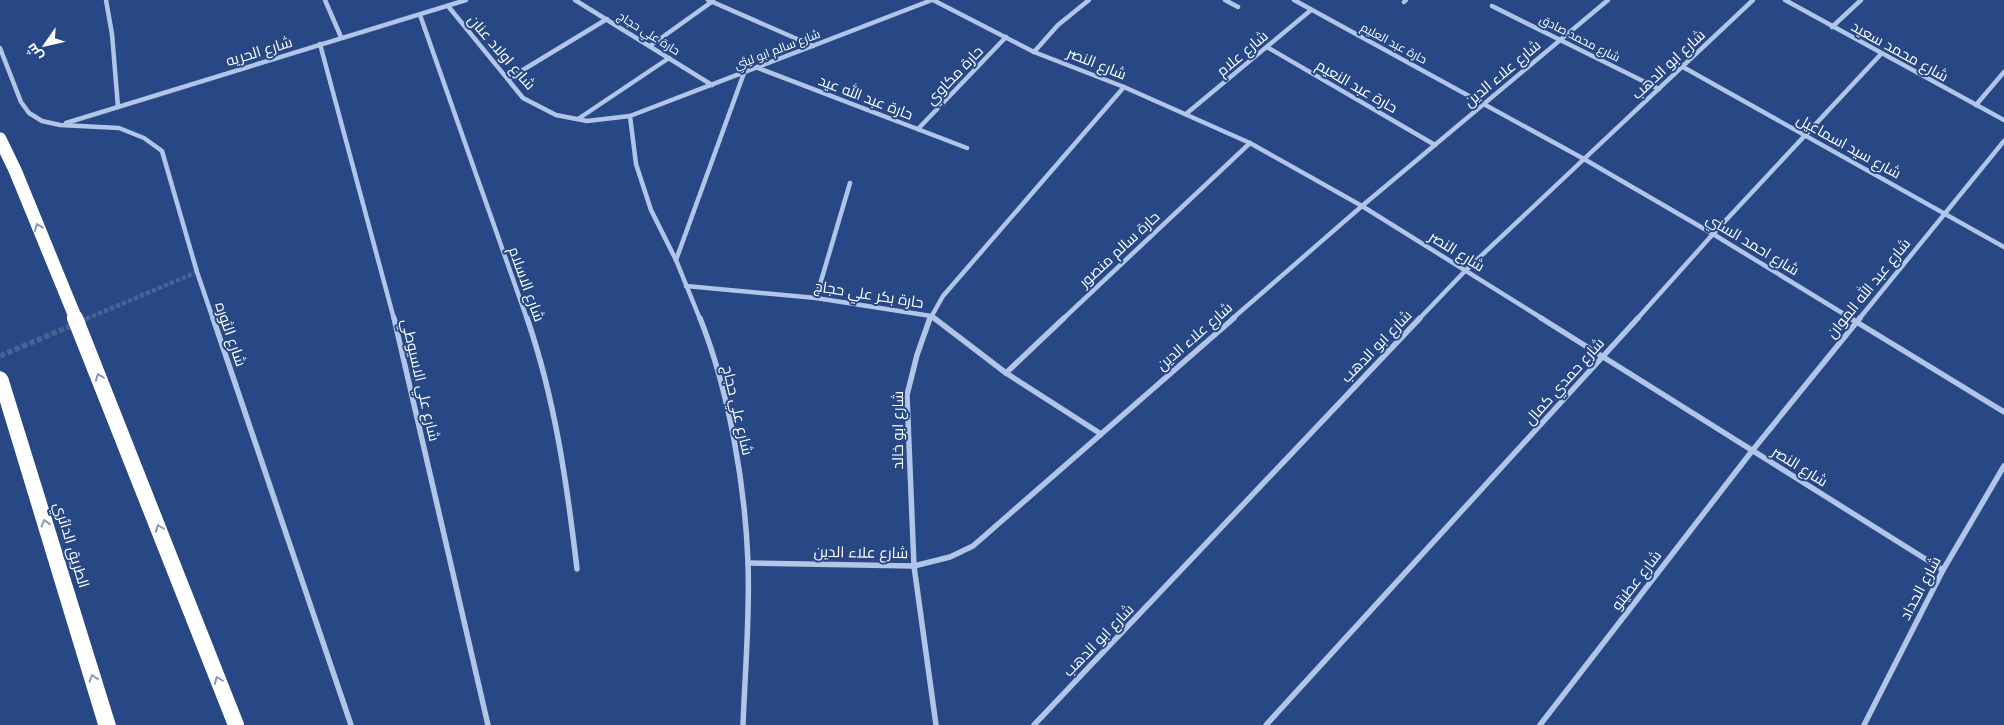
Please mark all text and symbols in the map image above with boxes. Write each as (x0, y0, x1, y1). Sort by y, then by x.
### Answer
street label: حارة علي حجاج (613, 8, 683, 61)
street label: شارع اولاد عنان (463, 10, 540, 95)
street label: شارع محمد صادق (1537, 11, 1623, 66)
street label: شارع محمد سعيد (1847, 16, 1952, 87)
street label: حارة عبد العليم (1358, 19, 1430, 68)
north arrow (20, 20, 70, 70)
street label: شارع ابو الدهب (1627, 25, 1710, 104)
street label: شارع سالم ابو ليثي (732, 26, 823, 75)
street label: شارع علام (1212, 26, 1273, 82)
street label: شارع الحريه (223, 32, 295, 72)
street label: شارع علاء الدين (1460, 35, 1546, 112)
text: ش (22, 40, 47, 65)
street label: حارة مكاوي (921, 41, 989, 111)
street label: شارع النصر (1063, 42, 1129, 85)
street label: حارة عبد النعيم (1312, 55, 1401, 118)
street label: حارة عبد الله عيد (816, 70, 916, 124)
street label: شارع سيد اسماعيل (1792, 109, 1905, 184)
street label: حارة سالم منصور (1074, 207, 1164, 293)
street label: شارع احمد السني (1702, 209, 1803, 282)
one-way arrow (34, 223, 44, 232)
street label: شارع النصر (1424, 226, 1488, 277)
street label: شارع عبد الله الموان (1822, 234, 1916, 343)
street label: شارع الاسلام (503, 244, 549, 325)
street label: حارة بكر علي حجاج (812, 276, 925, 315)
street label: شارع علاء الدين (1152, 298, 1237, 376)
street label: شارع الثوره (209, 299, 251, 369)
street label: شارع ابو الدهب (1337, 306, 1417, 388)
street label: شارع علي الاسيوطي (395, 317, 444, 444)
street label: شارع حمدي كمال (1520, 334, 1610, 431)
street label: شارع علي حجاج (715, 363, 758, 458)
one-way arrow (95, 373, 106, 382)
street label: شارع ابو خالد (888, 391, 909, 469)
street label: شارع النصر (1767, 441, 1831, 492)
street label: الطريق الدائري (47, 500, 94, 591)
one-way arrow (41, 519, 51, 528)
one-way arrow (155, 524, 165, 533)
street label: شارع علاء الدين (813, 542, 908, 564)
street label: شارع عطيتو (1607, 546, 1667, 615)
street label: شارع الحداد (1895, 553, 1946, 624)
street label: شارع ابو الدهب (1059, 600, 1139, 682)
one-way arrow (88, 675, 98, 683)
one-way arrow (214, 676, 224, 684)

